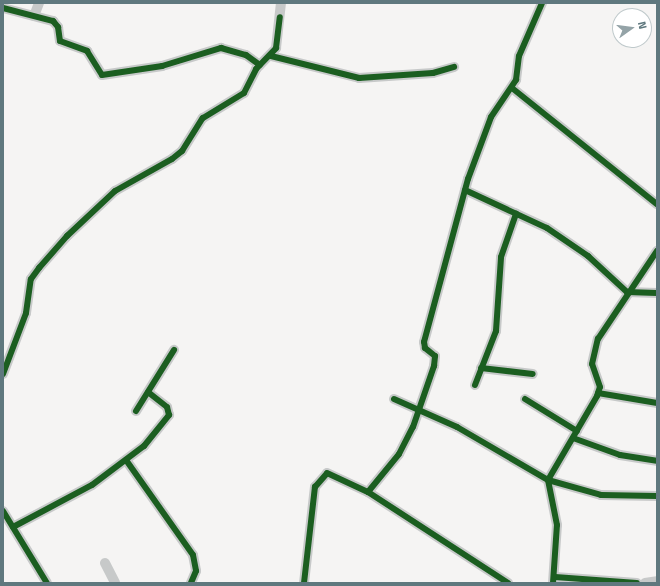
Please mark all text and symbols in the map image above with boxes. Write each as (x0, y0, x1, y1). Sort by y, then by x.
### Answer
north arrow (612, 8, 652, 48)
text: N (634, 20, 651, 31)

